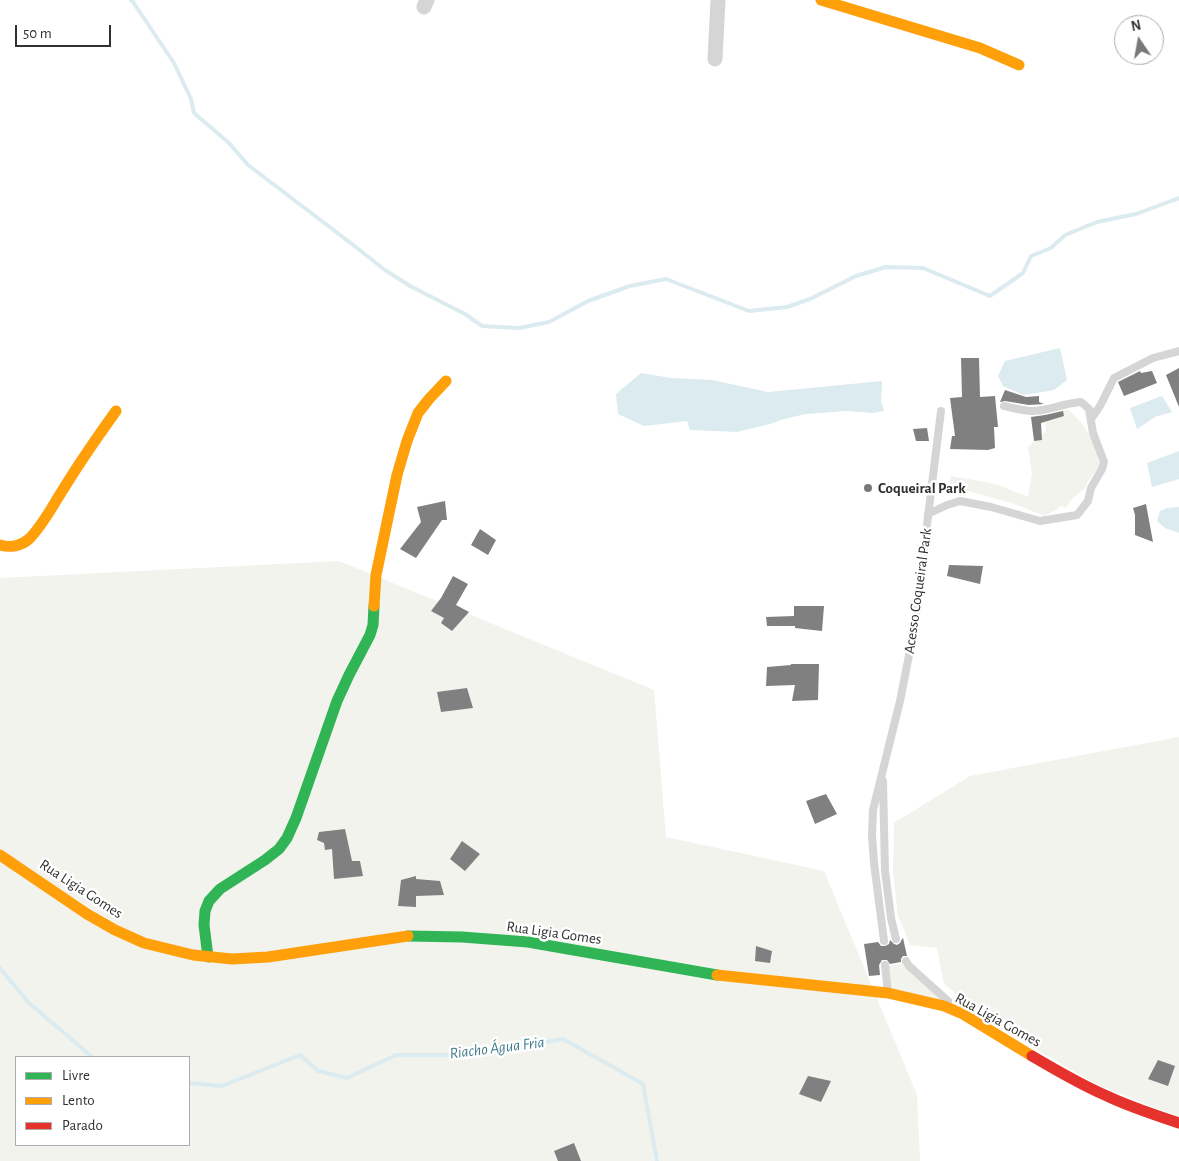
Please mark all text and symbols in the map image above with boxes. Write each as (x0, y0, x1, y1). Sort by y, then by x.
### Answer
scale bar (18, 15, 114, 47)
north arrow (1114, 15, 1164, 65)
text: N (1130, 18, 1142, 34)
text: 50 m (23, 26, 52, 41)
place label: Coqueiral Park (878, 479, 966, 497)
marker: Coqueiral Park (862, 482, 874, 494)
street label: Acesso Coqueiral Park (900, 527, 936, 655)
street label: Rua Ligia Gomes (36, 855, 126, 923)
street label: Rua Ligia Gomes (505, 917, 603, 949)
street label: Rua Ligia Gomes (952, 989, 1044, 1051)
water label: Riacho Água Fria (448, 1033, 546, 1063)
legend (15, 1056, 190, 1146)
text: Livre (62, 1068, 90, 1083)
text: Lento (62, 1093, 95, 1108)
text: Parado (62, 1118, 103, 1133)

